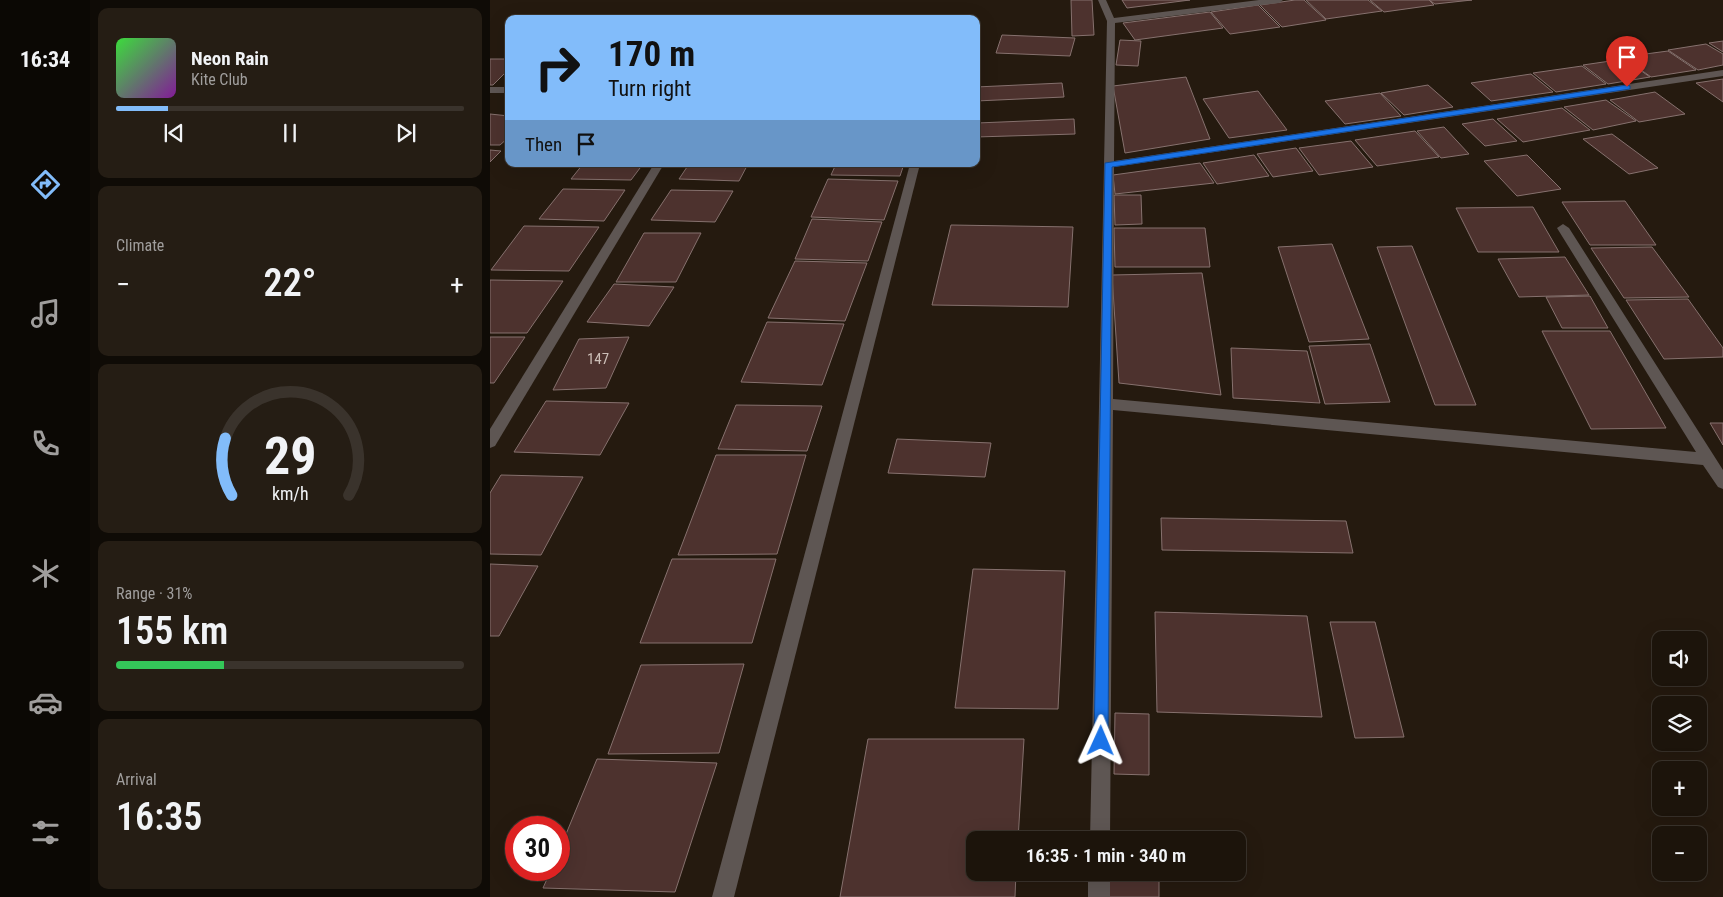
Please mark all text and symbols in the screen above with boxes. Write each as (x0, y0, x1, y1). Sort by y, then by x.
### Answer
text: 170 m (608, 34, 695, 75)
icon: right (525, 35, 590, 100)
pin (1606, 36, 1648, 87)
icon: arrive (1613, 43, 1641, 71)
text: 16:34 (20, 47, 70, 72)
text: Neon Rain (191, 47, 269, 70)
text: Kite Club (191, 70, 248, 89)
text: Turn right (608, 76, 691, 101)
icon: previous (160, 119, 188, 147)
icon: pause (276, 119, 304, 147)
icon: next (392, 119, 420, 147)
icon: arrive (572, 130, 600, 158)
text: Then (525, 133, 562, 156)
icon: directions (28, 167, 63, 202)
text: Climate (116, 236, 164, 255)
text: 22° (264, 261, 316, 305)
text: − (116, 268, 130, 301)
text: + (450, 268, 464, 301)
icon: music (28, 296, 63, 331)
house number: 147 (587, 350, 609, 368)
icon: phone (28, 426, 63, 461)
text: 29 (264, 426, 316, 487)
text: km/h (272, 483, 308, 504)
icon: climate (28, 556, 63, 591)
text: Range · 31% (116, 584, 192, 603)
text: 155 km (116, 609, 228, 653)
map controls (1652, 631, 1707, 881)
button: sound (1652, 631, 1707, 686)
icon: car (28, 685, 63, 720)
button: layers (1652, 696, 1707, 751)
position arrow (1074, 714, 1126, 766)
button: + (1652, 761, 1707, 816)
text: Arrival (116, 770, 157, 789)
text: 16:35 (116, 795, 202, 839)
icon: filters (28, 815, 63, 850)
speed limit sign: 30 (505, 816, 570, 881)
button: − (1652, 826, 1707, 881)
text: 16:35 · 1 min · 340 m (1026, 844, 1186, 867)

